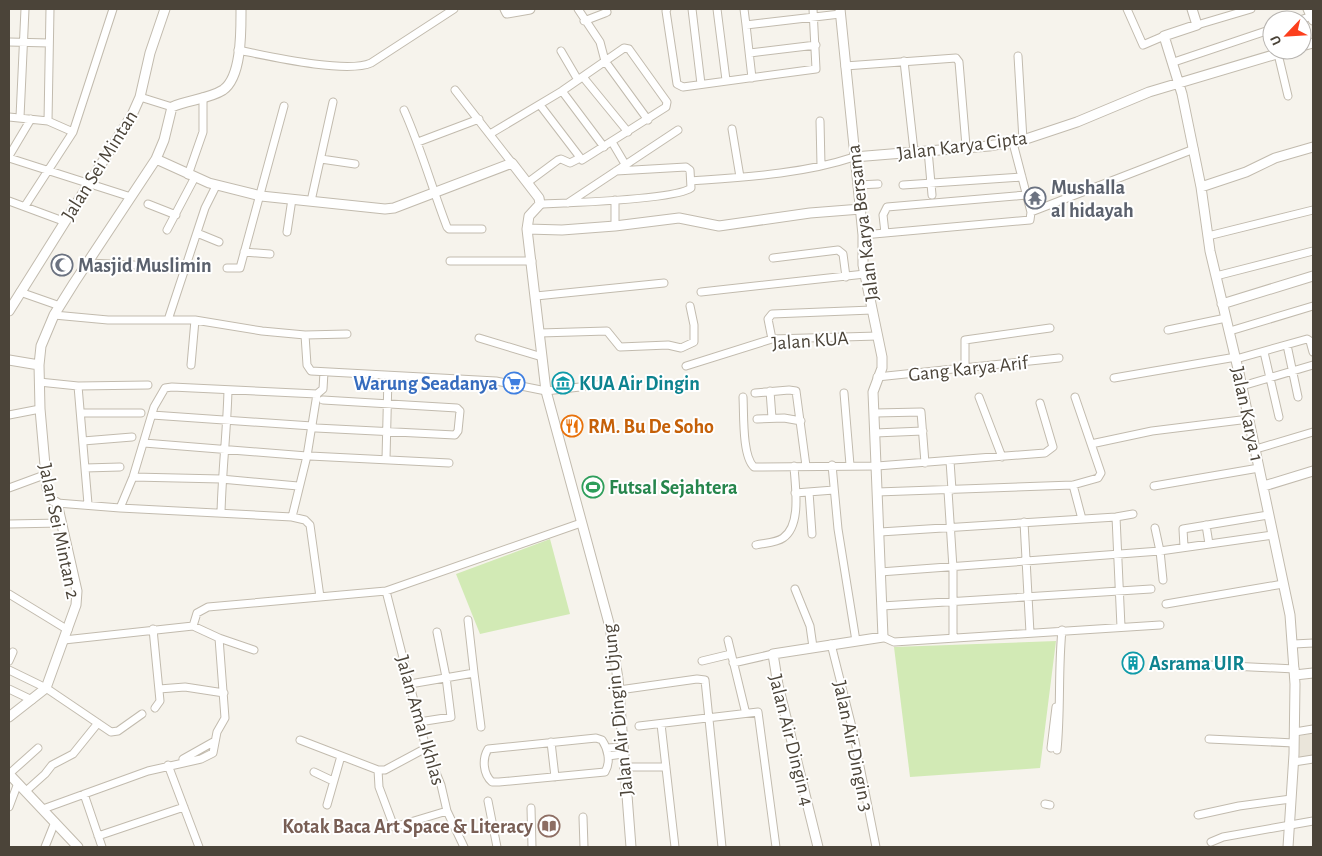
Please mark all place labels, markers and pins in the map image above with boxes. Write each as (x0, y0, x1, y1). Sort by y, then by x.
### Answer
place label: Mushalla al hidayah (1051, 178, 1134, 221)
temple icon: Mushalla al hidayah (1023, 186, 1047, 210)
mosque icon: Masjid Muslimin (50, 253, 74, 277)
place label: Masjid Muslimin (78, 256, 212, 276)
supermarket icon: Warung Seadanya (502, 371, 526, 395)
museum icon: KUA Air Dingin (551, 371, 575, 395)
place label: Warung Seadanya (353, 374, 498, 394)
place label: KUA Air Dingin (579, 374, 700, 394)
restaurant icon: RM. Bu De Soho (560, 414, 584, 438)
place label: RM. Bu De Soho (588, 417, 714, 437)
sports icon: Futsal Sejahtera (581, 475, 605, 499)
place label: Futsal Sejahtera (609, 478, 738, 498)
building icon: Asrama UIR (1121, 651, 1145, 675)
place label: Asrama UIR (1149, 654, 1244, 674)
library icon: Kotak Baca Art Space & Literacy (537, 814, 561, 838)
place label: Kotak Baca Art Space & Literacy (282, 817, 533, 837)

